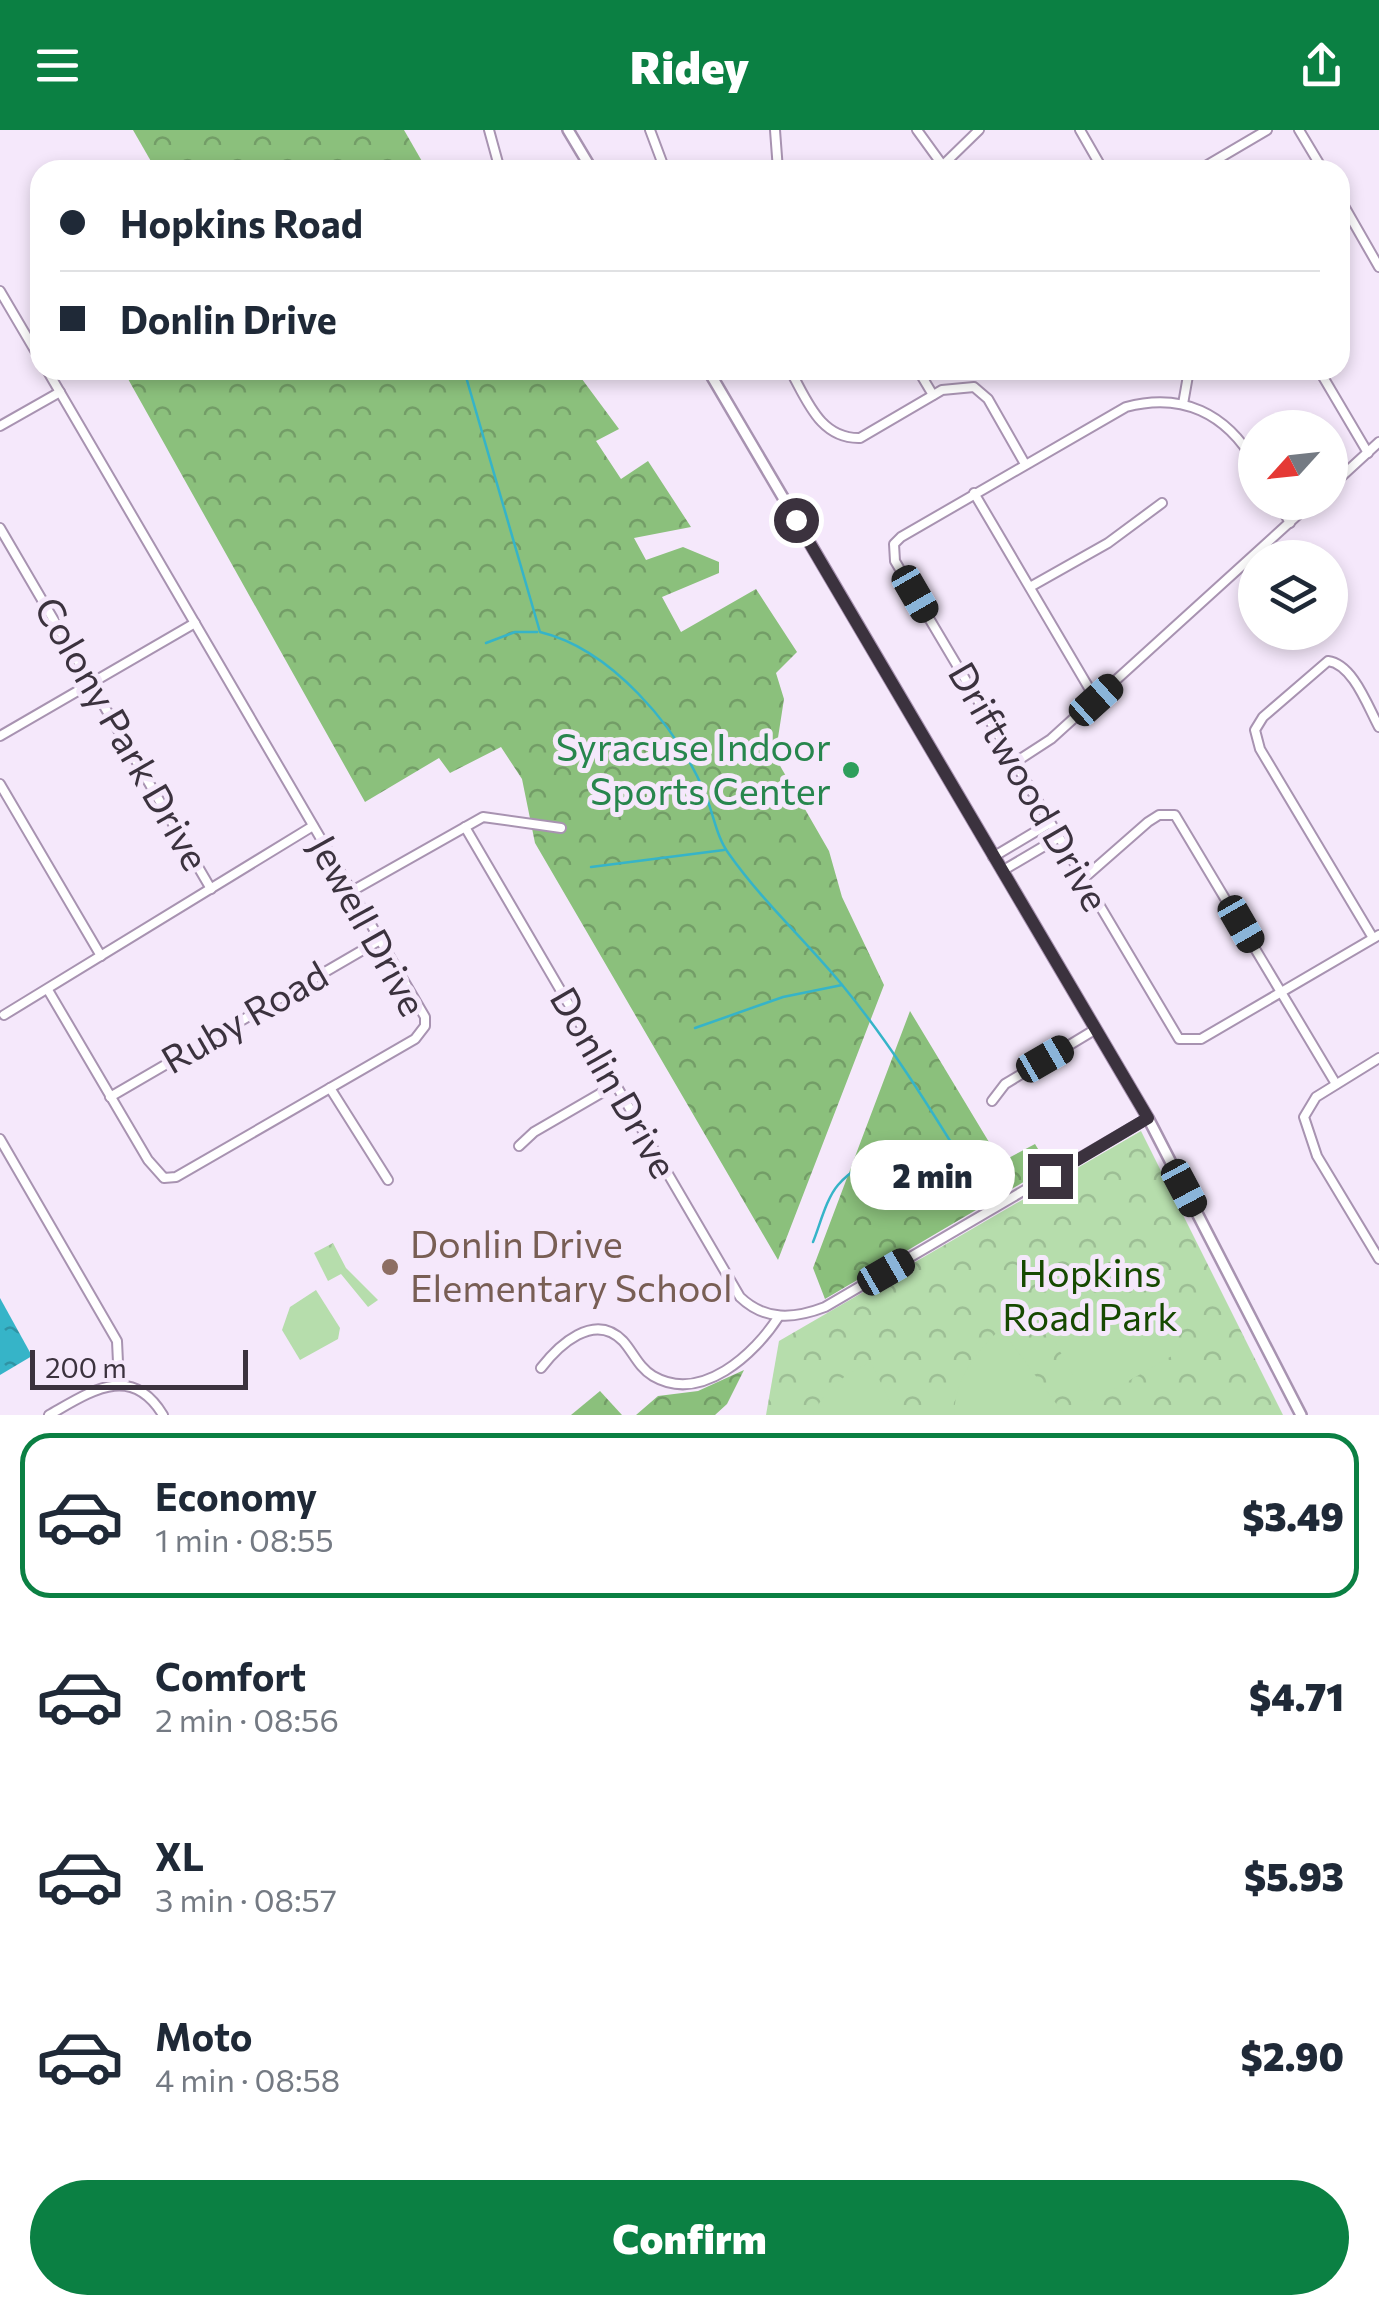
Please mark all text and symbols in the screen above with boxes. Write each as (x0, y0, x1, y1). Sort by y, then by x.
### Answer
icon: menu (30, 38, 85, 93)
text: Ridey (630, 38, 749, 93)
icon: share (1294, 38, 1349, 93)
text: Hopkins Road (120, 199, 363, 246)
text: Donlin Drive (120, 295, 337, 342)
north arrow (1238, 410, 1348, 520)
map controls (1238, 410, 1348, 650)
route start (774, 498, 819, 543)
button: layers (1238, 540, 1348, 650)
car (887, 561, 943, 627)
street label: Colony Park Drive (26, 588, 221, 878)
street label: Driftwood Drive (940, 653, 1120, 919)
car (1064, 669, 1128, 731)
place label: Syracuse Indoor Sports Center (556, 722, 831, 813)
marker: Syracuse Indoor Sports Center (840, 759, 862, 781)
street label: Jewell Drive (300, 826, 438, 1023)
car (1213, 891, 1269, 957)
street label: Ruby Road (152, 949, 335, 1082)
street label: Donlin Drive (542, 978, 689, 1186)
car (1012, 1031, 1078, 1087)
callout: 2 min (850, 1141, 1015, 1211)
route end (1028, 1154, 1073, 1199)
car (1157, 1154, 1211, 1222)
text: 2 min (892, 1155, 973, 1195)
place label: Donlin Drive Elementary School (410, 1219, 733, 1310)
car (853, 1244, 919, 1300)
park label: Hopkins Road Park (1002, 1248, 1178, 1339)
marker: Donlin Drive Elementary School (379, 1256, 401, 1278)
scale bar (30, 1345, 248, 1390)
text: 200 m (45, 1350, 127, 1384)
icon: car (35, 1471, 125, 1561)
text: Economy (155, 1472, 317, 1519)
text: $3.49 (1242, 1492, 1344, 1539)
text: 1 min · 08:55 (155, 1519, 334, 1559)
icon: car (35, 1651, 125, 1741)
text: Comfort (155, 1652, 306, 1699)
text: $4.71 (1249, 1672, 1344, 1719)
text: 2 min · 08:56 (155, 1699, 339, 1739)
icon: car (35, 1831, 125, 1921)
text: XL (155, 1832, 204, 1879)
text: $5.93 (1244, 1852, 1344, 1899)
text: 3 min · 08:57 (155, 1879, 337, 1919)
icon: car (35, 2011, 125, 2101)
text: Moto (155, 2012, 253, 2059)
text: $2.90 (1241, 2032, 1344, 2079)
text: 4 min · 08:58 (155, 2059, 340, 2099)
button: Confirm (30, 2180, 1349, 2295)

